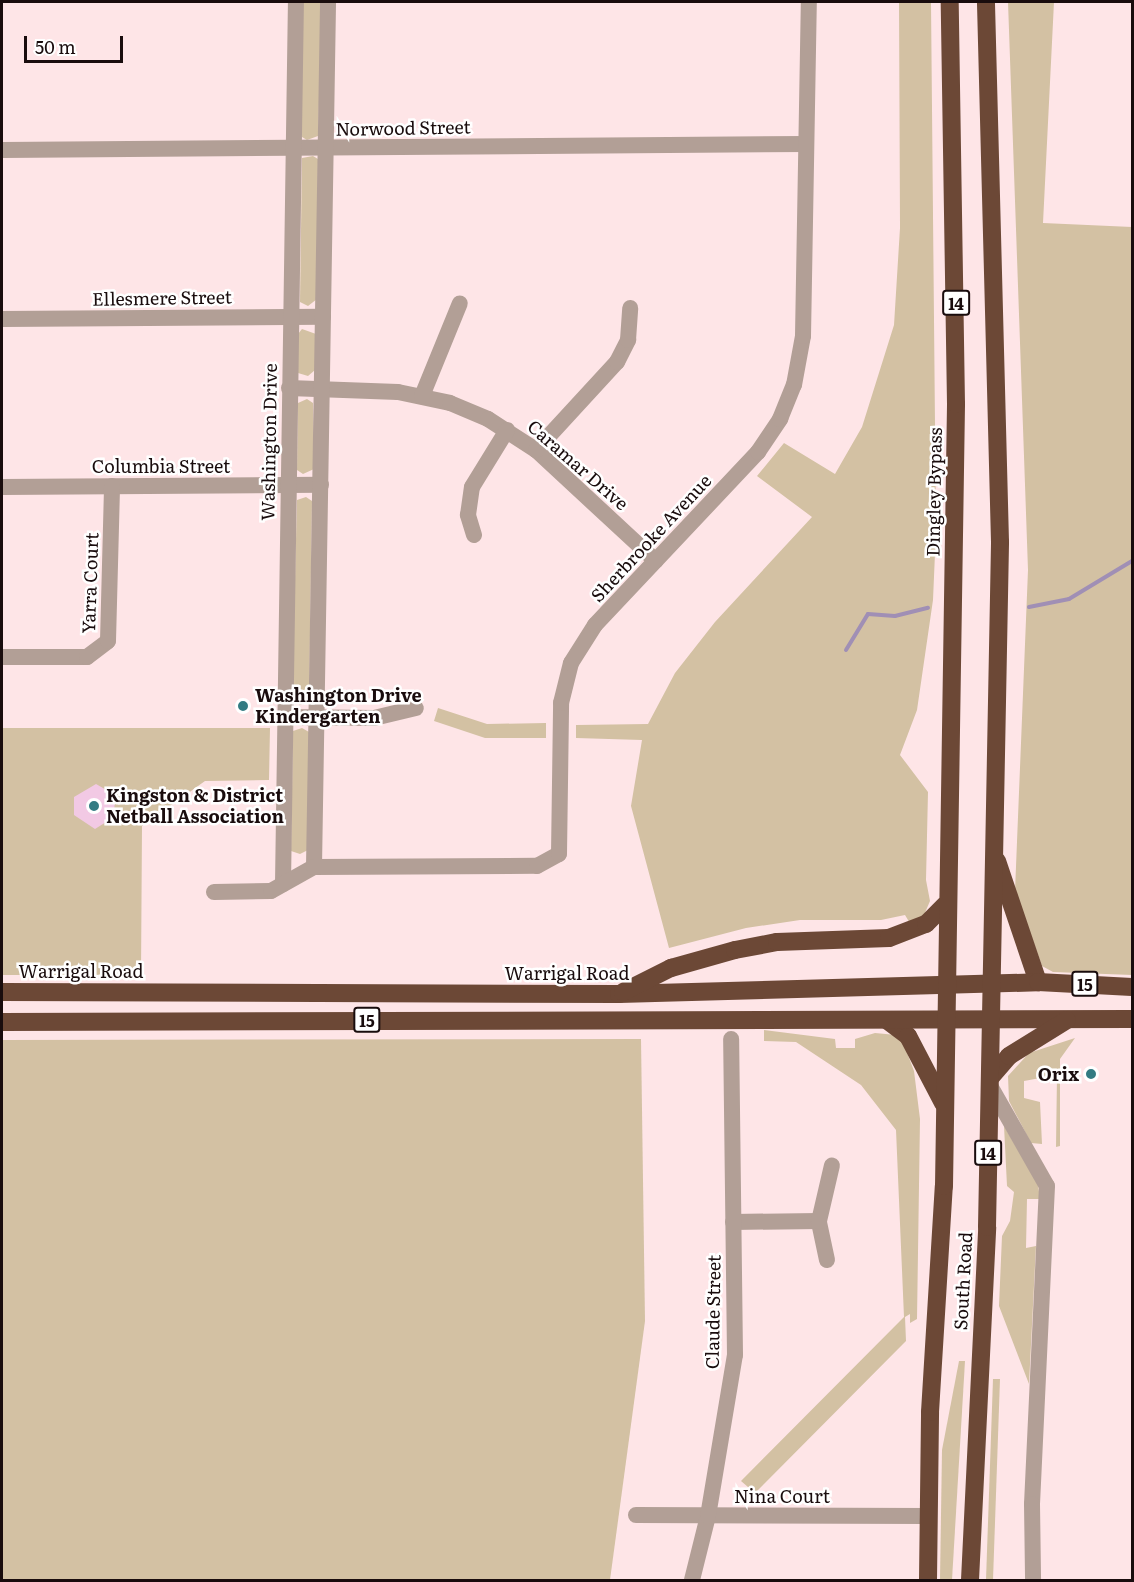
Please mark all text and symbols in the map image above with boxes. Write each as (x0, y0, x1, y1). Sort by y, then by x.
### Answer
scale bar (27, 24, 126, 62)
text: 50 m (35, 33, 76, 60)
street label: Norwood Street (335, 116, 471, 140)
street label: Ellesmere Street (92, 286, 232, 310)
road number: 14 (941, 290, 971, 316)
street label: Washington Drive (257, 363, 281, 521)
street label: Caramar Drive (523, 415, 633, 515)
street label: Dingley Bypass (922, 427, 946, 557)
street label: Columbia Street (92, 455, 230, 477)
street label: Sherbrooke Avenue (586, 470, 716, 606)
street label: Yarra Court (77, 532, 103, 634)
place label: Washington Drive Kindergarten (255, 685, 422, 728)
marker: Washington Drive Kindergarten (236, 699, 250, 713)
place label: Kingston & District Netball Association (106, 785, 284, 828)
marker: Kingston & District Netball Association (87, 799, 101, 813)
street label: Warrigal Road (19, 960, 143, 982)
street label: Warrigal Road (505, 962, 629, 984)
road number: 15 (1070, 971, 1100, 997)
road number: 15 (352, 1007, 382, 1033)
place label: Orix (1038, 1063, 1079, 1085)
marker: Orix (1084, 1067, 1098, 1081)
road number: 14 (973, 1140, 1003, 1166)
street label: South Road (950, 1231, 976, 1331)
street label: Claude Street (701, 1255, 725, 1369)
street label: Nina Court (734, 1485, 830, 1507)

